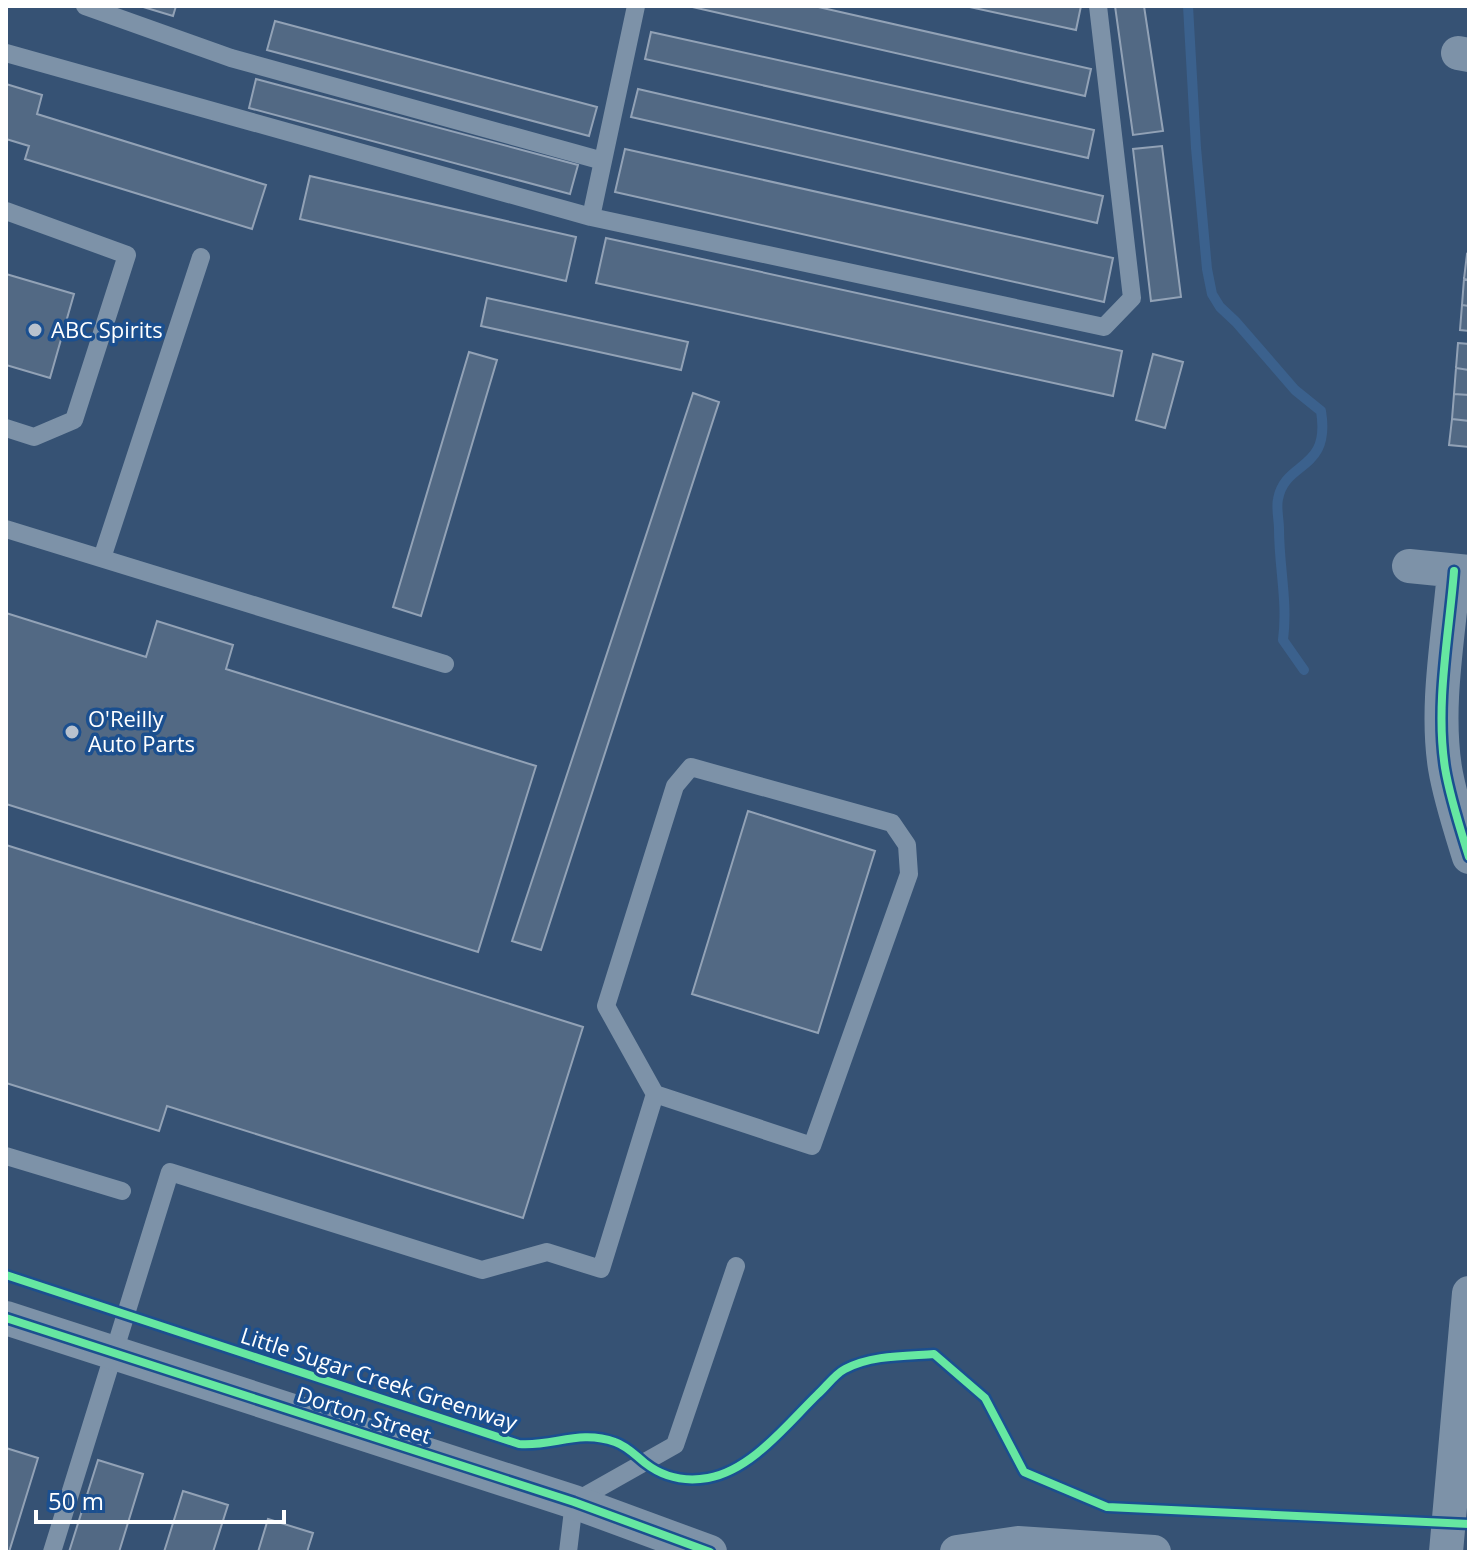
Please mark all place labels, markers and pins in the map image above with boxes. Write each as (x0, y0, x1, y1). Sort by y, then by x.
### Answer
place label: ABC Spirits (51, 314, 163, 344)
marker: ABC Spirits (26, 321, 44, 339)
place label: O'Reilly Auto Parts (88, 703, 195, 758)
marker: O'Reilly Auto Parts (63, 723, 81, 741)

